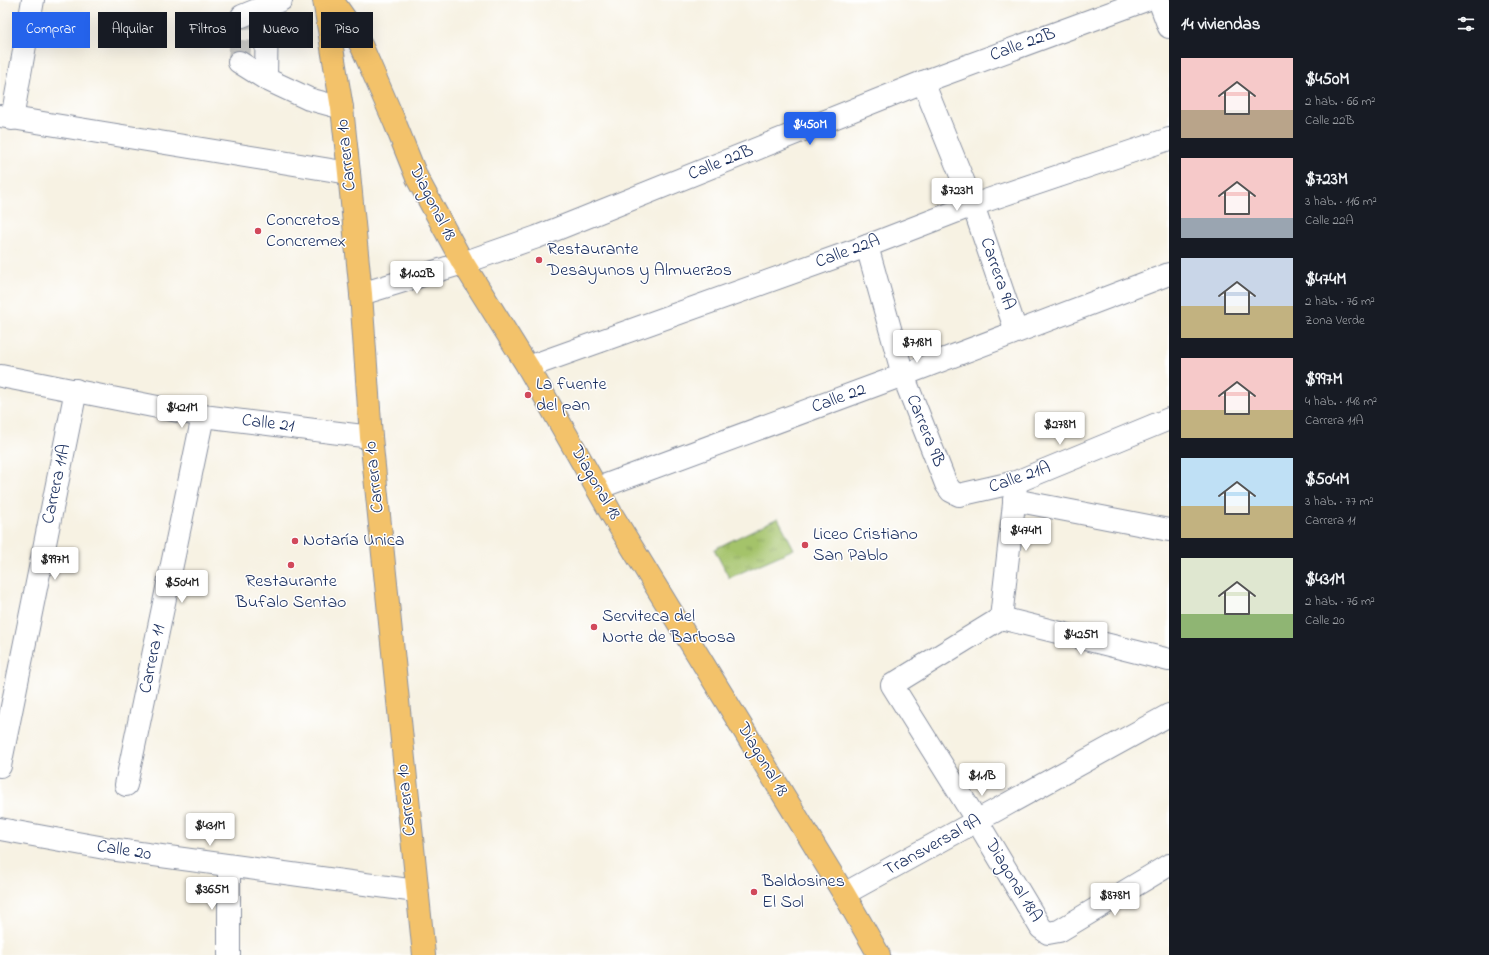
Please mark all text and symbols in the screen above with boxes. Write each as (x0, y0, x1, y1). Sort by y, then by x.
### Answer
chip: Comprar (12, 12, 90, 48)
chip: Alquilar (98, 12, 167, 48)
chip: Filtros (175, 12, 241, 48)
chip: Nuevo (249, 12, 313, 48)
chip: Piso (321, 12, 373, 48)
text: 14 viviendas (1181, 12, 1260, 37)
icon: filters (1455, 13, 1477, 35)
street label: Calle 22B (986, 21, 1060, 69)
text: $450M (1305, 67, 1350, 92)
icon: home (1213, 74, 1261, 122)
text: 2 hab. · 66 m² (1305, 92, 1375, 111)
text: Calle 22B (1305, 111, 1354, 130)
pin: $450M (782, 112, 838, 146)
text: $450M (793, 115, 827, 134)
street label: Carrera 10 (330, 118, 364, 192)
street label: Calle 22B (684, 138, 758, 188)
street label: Diagonal 18 (400, 160, 462, 246)
text: $723M (1305, 167, 1348, 192)
icon: home (1213, 174, 1261, 222)
pin: $723M (929, 178, 985, 212)
text: $723M (941, 181, 973, 200)
text: 3 hab. · 116 m² (1305, 192, 1377, 211)
place label: Concretos Concremex (266, 208, 346, 255)
text: Calle 22A (1305, 211, 1354, 230)
marker: Concretos Concremex (253, 226, 263, 236)
street label: Calle 22A (812, 228, 884, 276)
street label: Carrera 9A (972, 234, 1022, 314)
place label: Restaurante Desayunos y Almuerzos (546, 237, 732, 284)
marker: Restaurante Desayunos y Almuerzos (534, 255, 544, 265)
pin: $1.02B (384, 261, 450, 295)
text: $1.02B (399, 264, 435, 283)
text: $474M (1305, 267, 1347, 292)
icon: home (1213, 274, 1261, 322)
text: 2 hab. · 76 m² (1305, 292, 1375, 311)
text: Zona Verde (1305, 311, 1365, 330)
pin: $718M (889, 330, 945, 364)
text: $718M (902, 333, 932, 352)
text: $997M (1305, 367, 1343, 392)
place label: La fuente del pan (536, 372, 607, 419)
icon: home (1213, 374, 1261, 422)
street label: Calle 22 (808, 377, 870, 421)
marker: La fuente del pan (523, 390, 533, 400)
street label: Carrera 9B (899, 391, 951, 471)
text: 4 hab. · 148 m² (1305, 392, 1377, 411)
pin: $421M (154, 395, 210, 429)
text: $421M (166, 398, 198, 417)
street label: Calle 21 (240, 408, 296, 440)
text: Carrera 11A (1305, 411, 1364, 430)
pin: $278M (1032, 412, 1088, 446)
text: $278M (1044, 415, 1076, 434)
street label: Carrera 10 (358, 440, 392, 514)
street label: Diagonal 18 (562, 440, 627, 526)
street label: Carrera 11A (36, 442, 78, 526)
street label: Calle 21A (986, 455, 1054, 501)
text: $504M (1305, 467, 1350, 492)
icon: home (1213, 474, 1261, 522)
text: 3 hab. · 77 m² (1305, 492, 1374, 511)
text: Carrera 11 (1305, 511, 1356, 530)
pin: $474M (998, 518, 1054, 552)
text: $474M (1010, 521, 1042, 540)
place label: Liceo Cristiano San Pablo (813, 522, 918, 569)
place label: Notaría Unica (303, 528, 405, 554)
marker: Notaría Unica (290, 536, 300, 546)
marker: Liceo Cristiano San Pablo (800, 540, 810, 550)
pin: $997M (27, 547, 83, 581)
text: $997M (41, 550, 69, 569)
marker: Restaurante Bufalo Sentao (286, 560, 296, 570)
text: $431M (1305, 567, 1345, 592)
place label: Restaurante Bufalo Sentao (235, 569, 346, 616)
pin: $504M (154, 570, 210, 604)
text: $504M (165, 573, 199, 592)
icon: home (1213, 574, 1261, 622)
text: 2 hab. · 76 m² (1305, 592, 1375, 611)
place label: Serviteca del Norte de Barbosa (602, 604, 736, 651)
text: Calle 20 (1305, 611, 1345, 630)
street label: Carrera 11 (133, 622, 173, 696)
marker: Serviteca del Norte de Barbosa (589, 622, 599, 632)
pin: $425M (1053, 622, 1109, 656)
text: $425M (1063, 625, 1099, 644)
street label: Diagonal 18 (728, 717, 794, 803)
street label: Carrera 10 (390, 763, 424, 837)
pin: $1.1B (954, 763, 1010, 797)
text: $1.1B (968, 766, 996, 785)
street label: Transversal 9A (880, 809, 986, 883)
pin: $431M (182, 813, 238, 847)
text: $431M (195, 816, 225, 835)
street label: Diagonal 18A (976, 833, 1048, 928)
street label: Calle 20 (95, 834, 153, 868)
place label: Baldosines El Sol (761, 869, 845, 916)
pin: $365M (184, 877, 240, 911)
text: $365M (195, 880, 229, 899)
pin: $878M (1087, 883, 1143, 917)
text: $878M (1100, 886, 1130, 905)
marker: Baldosines El Sol (749, 887, 759, 897)

